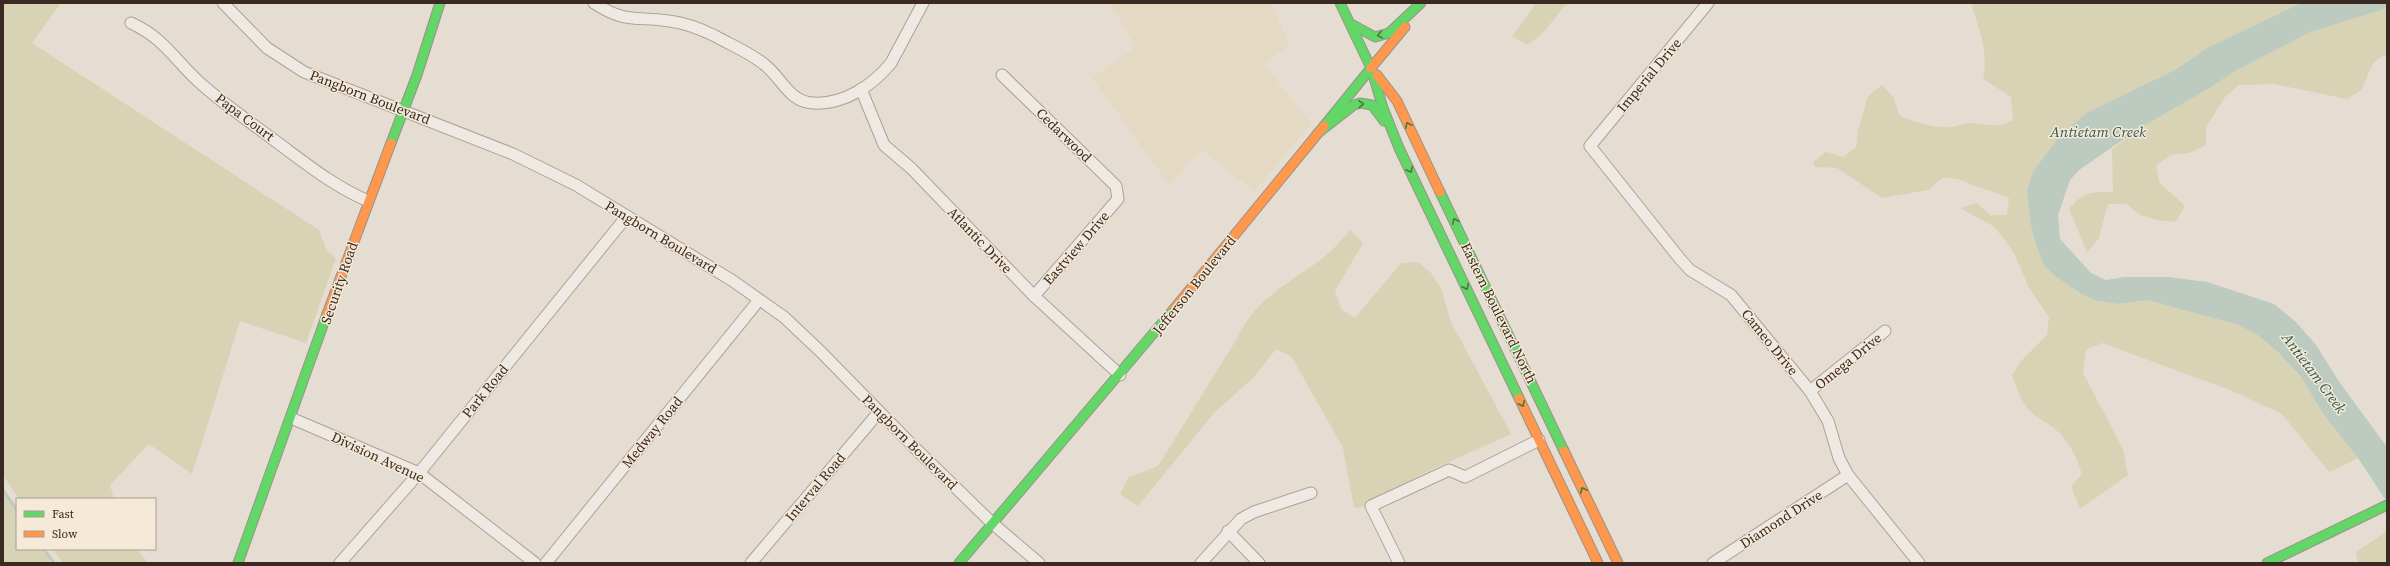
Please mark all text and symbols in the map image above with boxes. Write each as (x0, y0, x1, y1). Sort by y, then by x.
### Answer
one-way arrow (1377, 30, 1384, 39)
street label: Imperial Drive (1612, 34, 1686, 116)
street label: Pangborn Boulevard (307, 65, 433, 129)
street label: Papa Court (211, 88, 279, 146)
one-way arrow (1357, 100, 1364, 109)
street label: Cedarwood (1032, 103, 1096, 167)
water label: Antietam Creek (2049, 121, 2147, 142)
one-way arrow (1406, 122, 1413, 129)
one-way arrow (1405, 166, 1413, 173)
street label: Pangborn Boulevard (601, 196, 721, 278)
street label: Atlantic Drive (943, 202, 1017, 278)
street label: Eastview Drive (1038, 207, 1114, 289)
one-way arrow (1452, 218, 1460, 225)
street label: Jefferson Boulevard (1147, 231, 1240, 340)
street label: Security Road (316, 239, 362, 327)
street label: Eastern Boulevard North (1456, 239, 1542, 387)
one-way arrow (1461, 283, 1469, 290)
street label: Cameo Drive (1737, 304, 1803, 380)
water label: Antietam Creek (2277, 327, 2352, 418)
street label: Omega Drive (1810, 328, 1886, 394)
street label: Park Road (457, 360, 513, 422)
street label: Pangborn Boulevard (858, 390, 962, 494)
street label: Medway Road (617, 392, 687, 472)
one-way arrow (1517, 400, 1525, 408)
street label: Division Avenue (328, 427, 428, 487)
street label: Interval Road (780, 448, 850, 526)
street label: Diamond Drive (1736, 485, 1826, 553)
one-way arrow (1580, 487, 1588, 494)
legend (16, 498, 156, 550)
text: Fast (52, 506, 74, 522)
text: Slow (52, 526, 78, 542)

